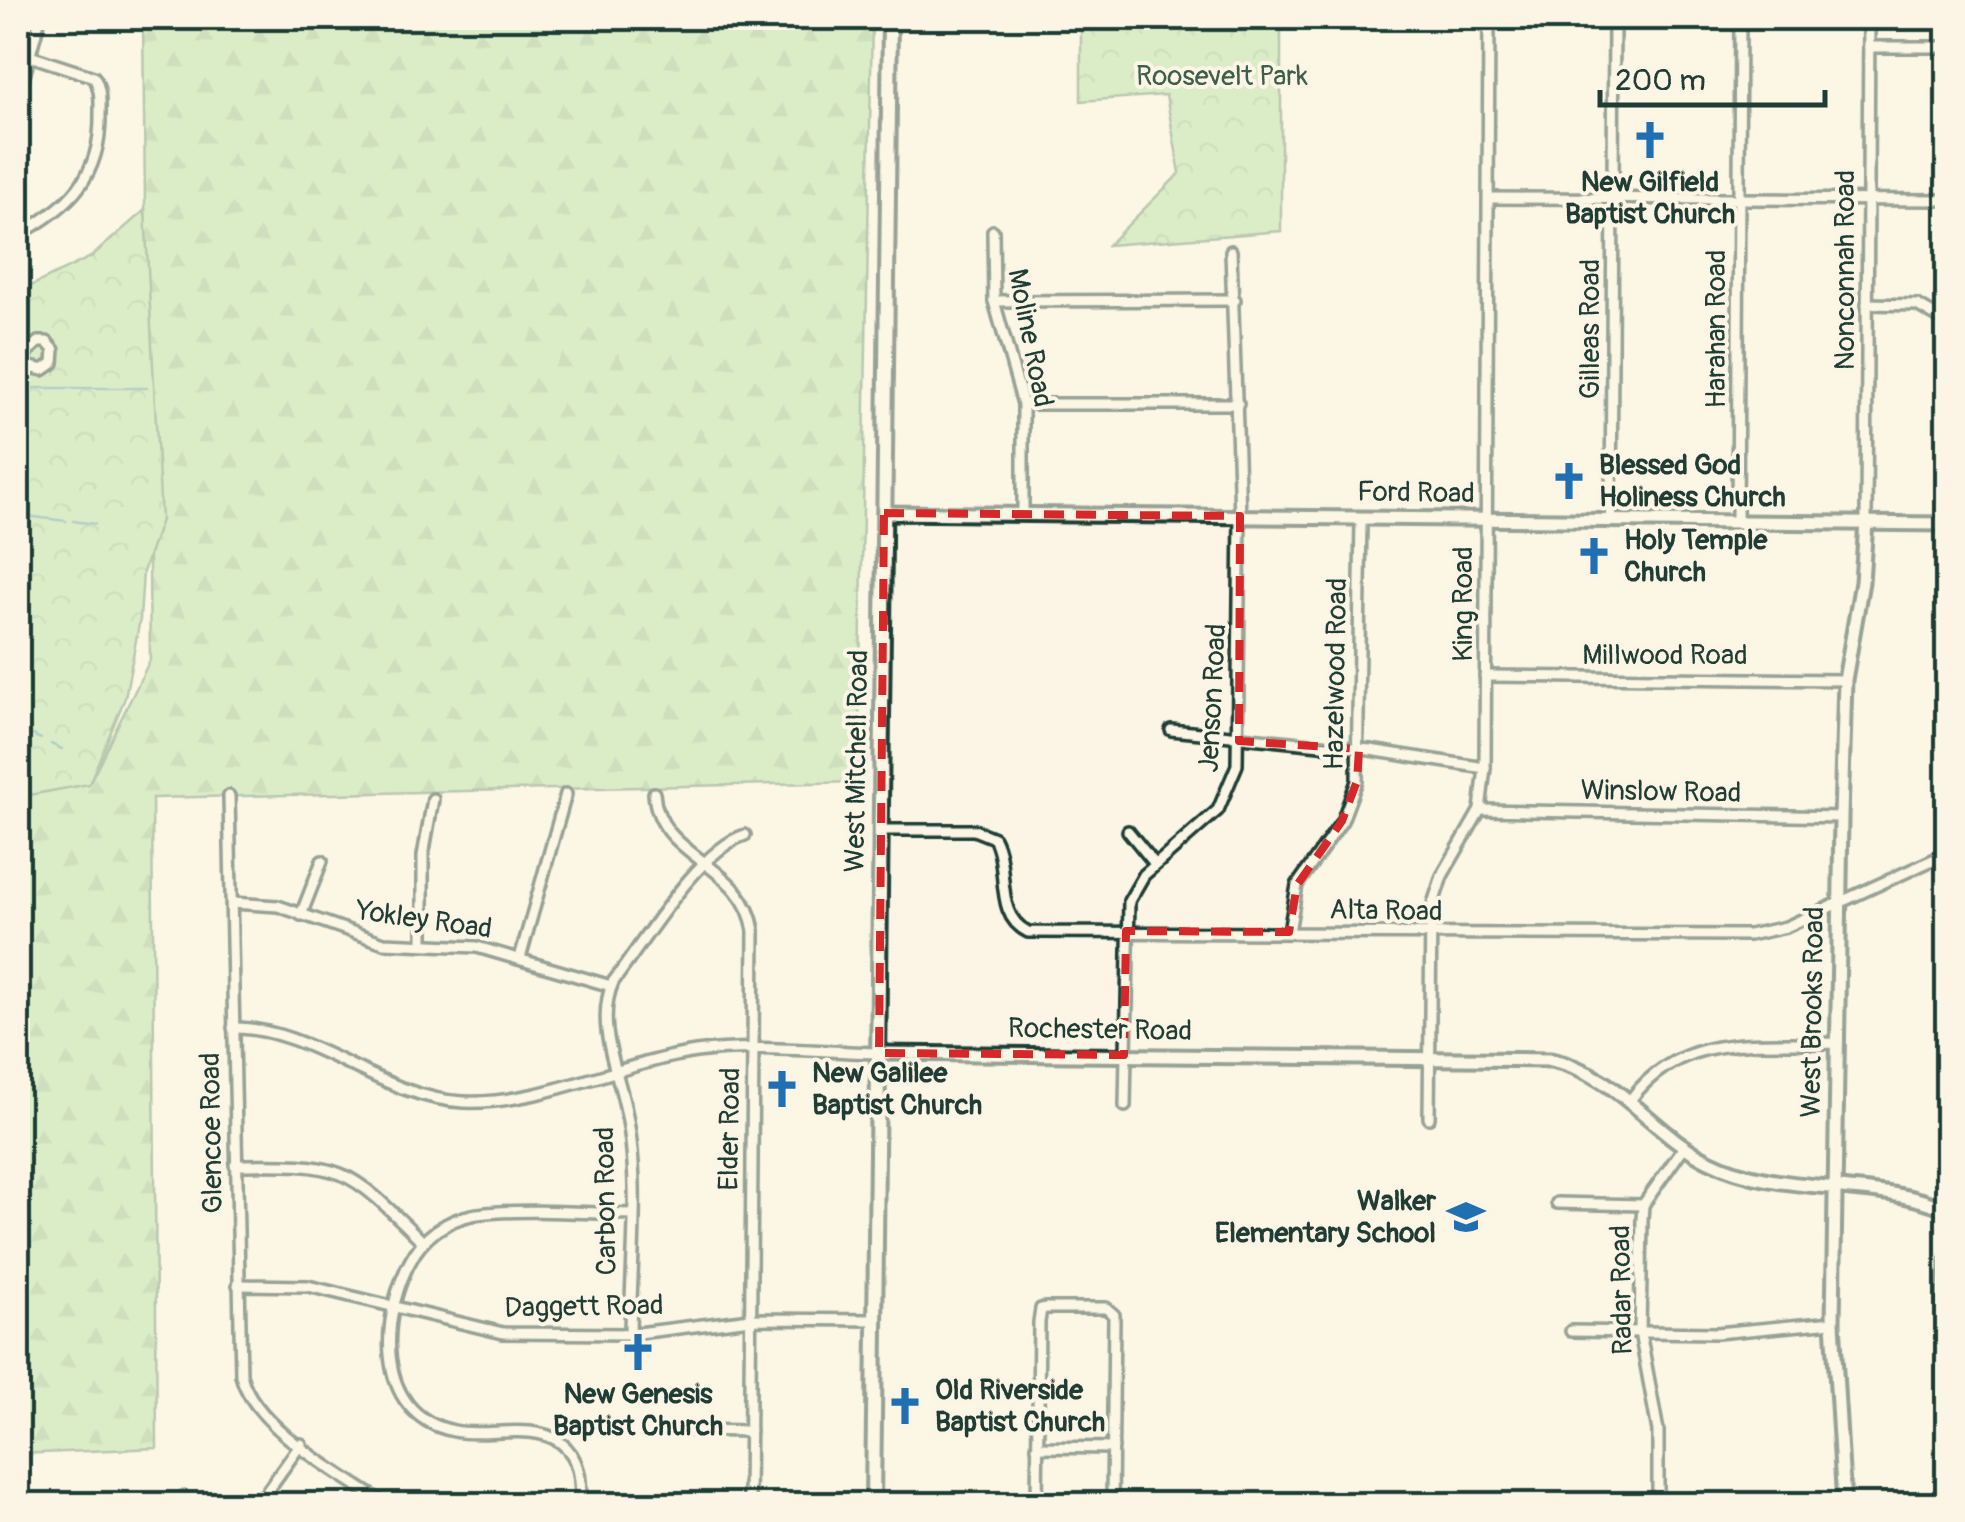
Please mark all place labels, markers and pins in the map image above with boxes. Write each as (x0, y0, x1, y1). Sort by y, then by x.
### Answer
church icon: New Gilfield Baptist Church (1629, 119, 1671, 161)
place label: New Gilfield Baptist Church (1565, 165, 1735, 232)
place label: Blessed God Holiness Church (1599, 448, 1786, 515)
church icon: Blessed God Holiness Church (1548, 460, 1590, 502)
place label: Holy Temple Church (1624, 523, 1769, 590)
church icon: Holy Temple Church (1573, 535, 1615, 577)
place label: New Galilee Baptist Church (812, 1056, 982, 1123)
church icon: New Galilee Baptist Church (761, 1068, 803, 1110)
place label: Walker Elementary School (1215, 1184, 1437, 1251)
school or university icon: Walker Elementary School (1445, 1196, 1487, 1238)
church icon: New Genesis Baptist Church (617, 1331, 659, 1373)
place label: Old Riverside Baptist Church (935, 1373, 1105, 1440)
place label: New Genesis Baptist Church (553, 1377, 723, 1444)
church icon: Old Riverside Baptist Church (884, 1385, 926, 1427)

